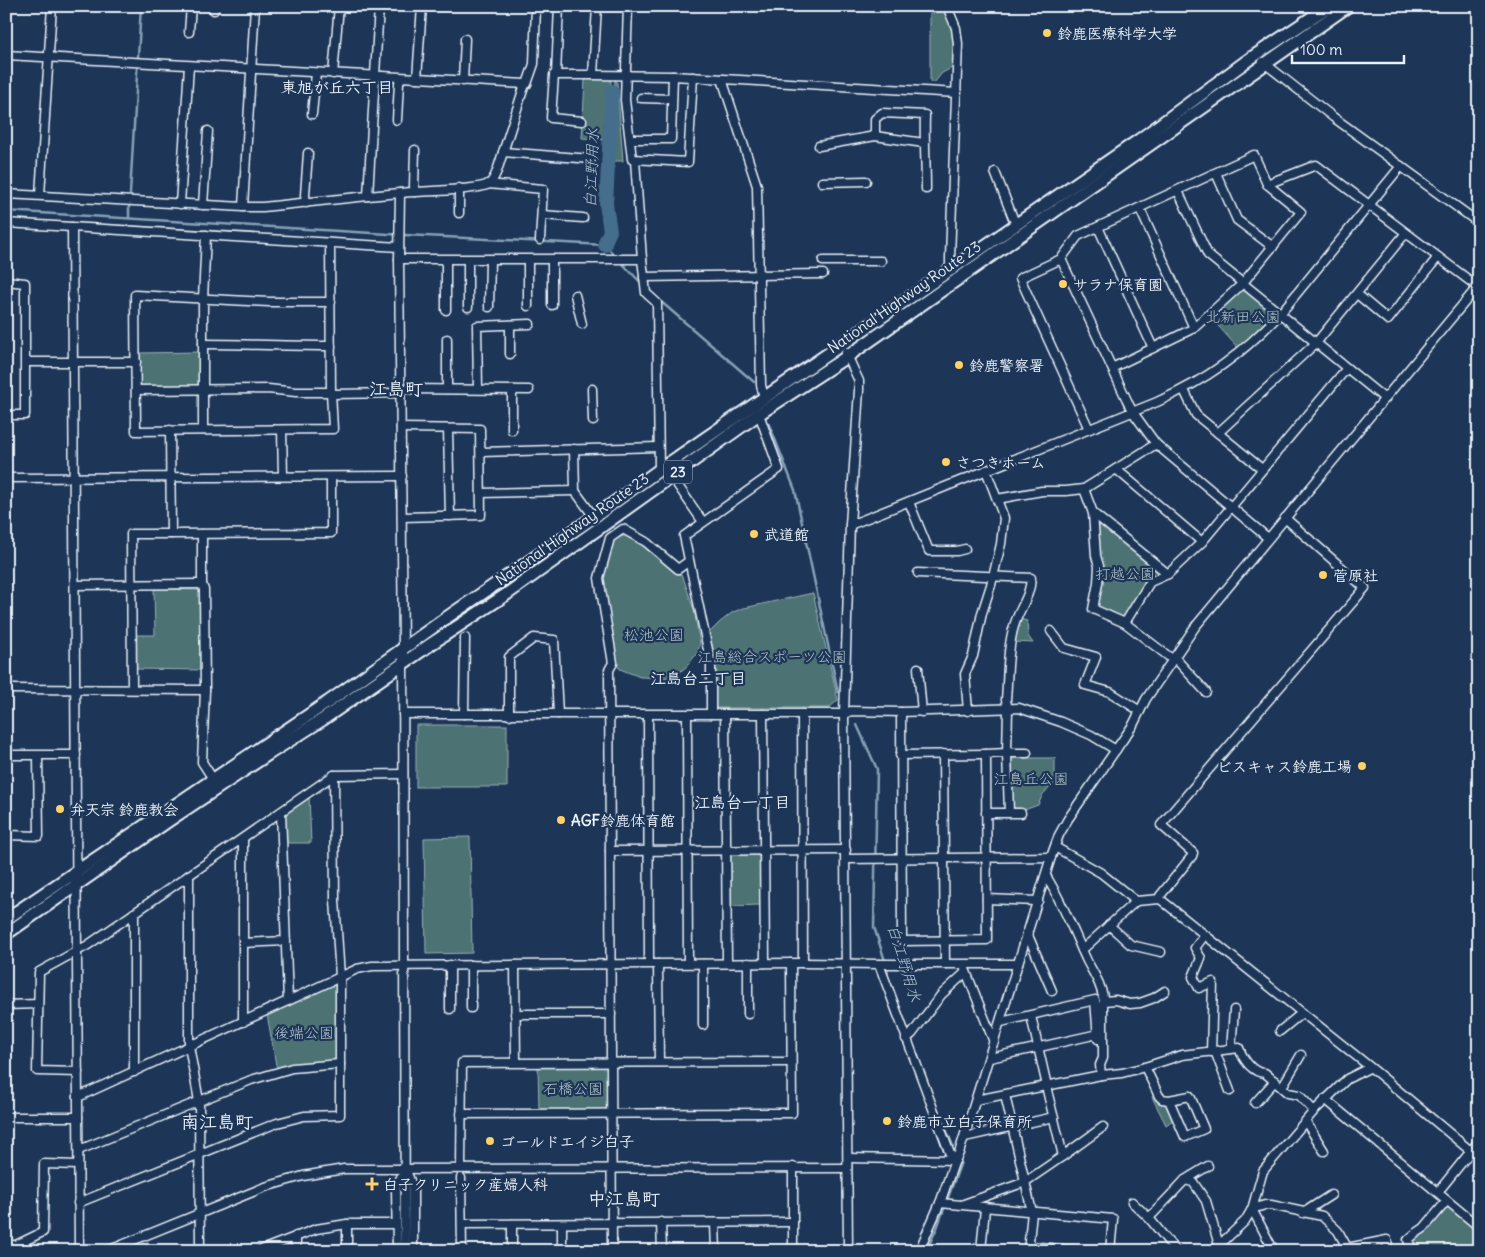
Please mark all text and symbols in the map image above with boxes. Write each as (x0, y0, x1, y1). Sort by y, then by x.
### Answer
place label: 鈴鹿医療科学大学 (1057, 24, 1177, 43)
marker: 鈴鹿医療科学大学 (1041, 27, 1053, 39)
scale bar (1292, 32, 1405, 64)
text: 100 m (1300, 40, 1342, 59)
district label: 東旭が丘六丁目 (281, 77, 393, 97)
water label: 白江野用水 (580, 128, 602, 208)
street label: National Highway Route 23 (824, 237, 984, 357)
place label: サラナ保育園 (1073, 275, 1163, 294)
marker: サラナ保育園 (1057, 278, 1069, 290)
park label: 北新田公園 (1205, 307, 1281, 326)
place label: 鈴鹿警察署 (969, 356, 1044, 375)
marker: 鈴鹿警察署 (953, 359, 965, 371)
district label: 江島町 (369, 377, 423, 400)
place label: さつきホーム (956, 453, 1045, 472)
marker: さつきホーム (940, 456, 952, 468)
road number: 23 (664, 461, 692, 484)
street label: National Highway Route 23 (492, 469, 652, 589)
place label: 武道館 (764, 525, 809, 544)
marker: 武道館 (748, 528, 760, 540)
park label: 打越公園 (1095, 564, 1155, 583)
place label: 菅原社 (1333, 566, 1378, 585)
marker: 菅原社 (1317, 569, 1329, 581)
park label: 松池公園 (624, 625, 684, 644)
park label: 江島総合スポーツ公園 (697, 647, 847, 666)
district label: 江島台二丁目 (650, 668, 746, 688)
place label: ビスキャス鈴鹿工場 (1217, 757, 1352, 776)
marker: ビスキャス鈴鹿工場 (1356, 760, 1368, 772)
park label: 江島丘公園 (993, 769, 1069, 788)
district label: 江島台一丁目 (694, 792, 790, 812)
place label: 弁天宗 鈴鹿教会 (70, 800, 179, 819)
marker: 弁天宗 鈴鹿教会 (54, 803, 66, 815)
place label: AGF鈴鹿体育館 (571, 811, 675, 830)
marker: AGF鈴鹿体育館 (555, 814, 567, 826)
water label: 白江野用水 (884, 922, 926, 1004)
park label: 後端公園 (274, 1023, 334, 1042)
park label: 石橋公園 (543, 1079, 603, 1098)
district label: 南江島町 (181, 1110, 253, 1133)
place label: 鈴鹿市立白子保育所 (897, 1112, 1032, 1131)
marker: 鈴鹿市立白子保育所 (881, 1115, 893, 1127)
place label: ゴールドエイジ白子 (500, 1132, 634, 1151)
marker: ゴールドエイジ白子 (484, 1135, 496, 1147)
place label: 白子クリニック産婦人科 (383, 1175, 548, 1194)
marker: 白子クリニック産婦人科 (365, 1177, 379, 1191)
district label: 中江島町 (588, 1187, 660, 1210)

